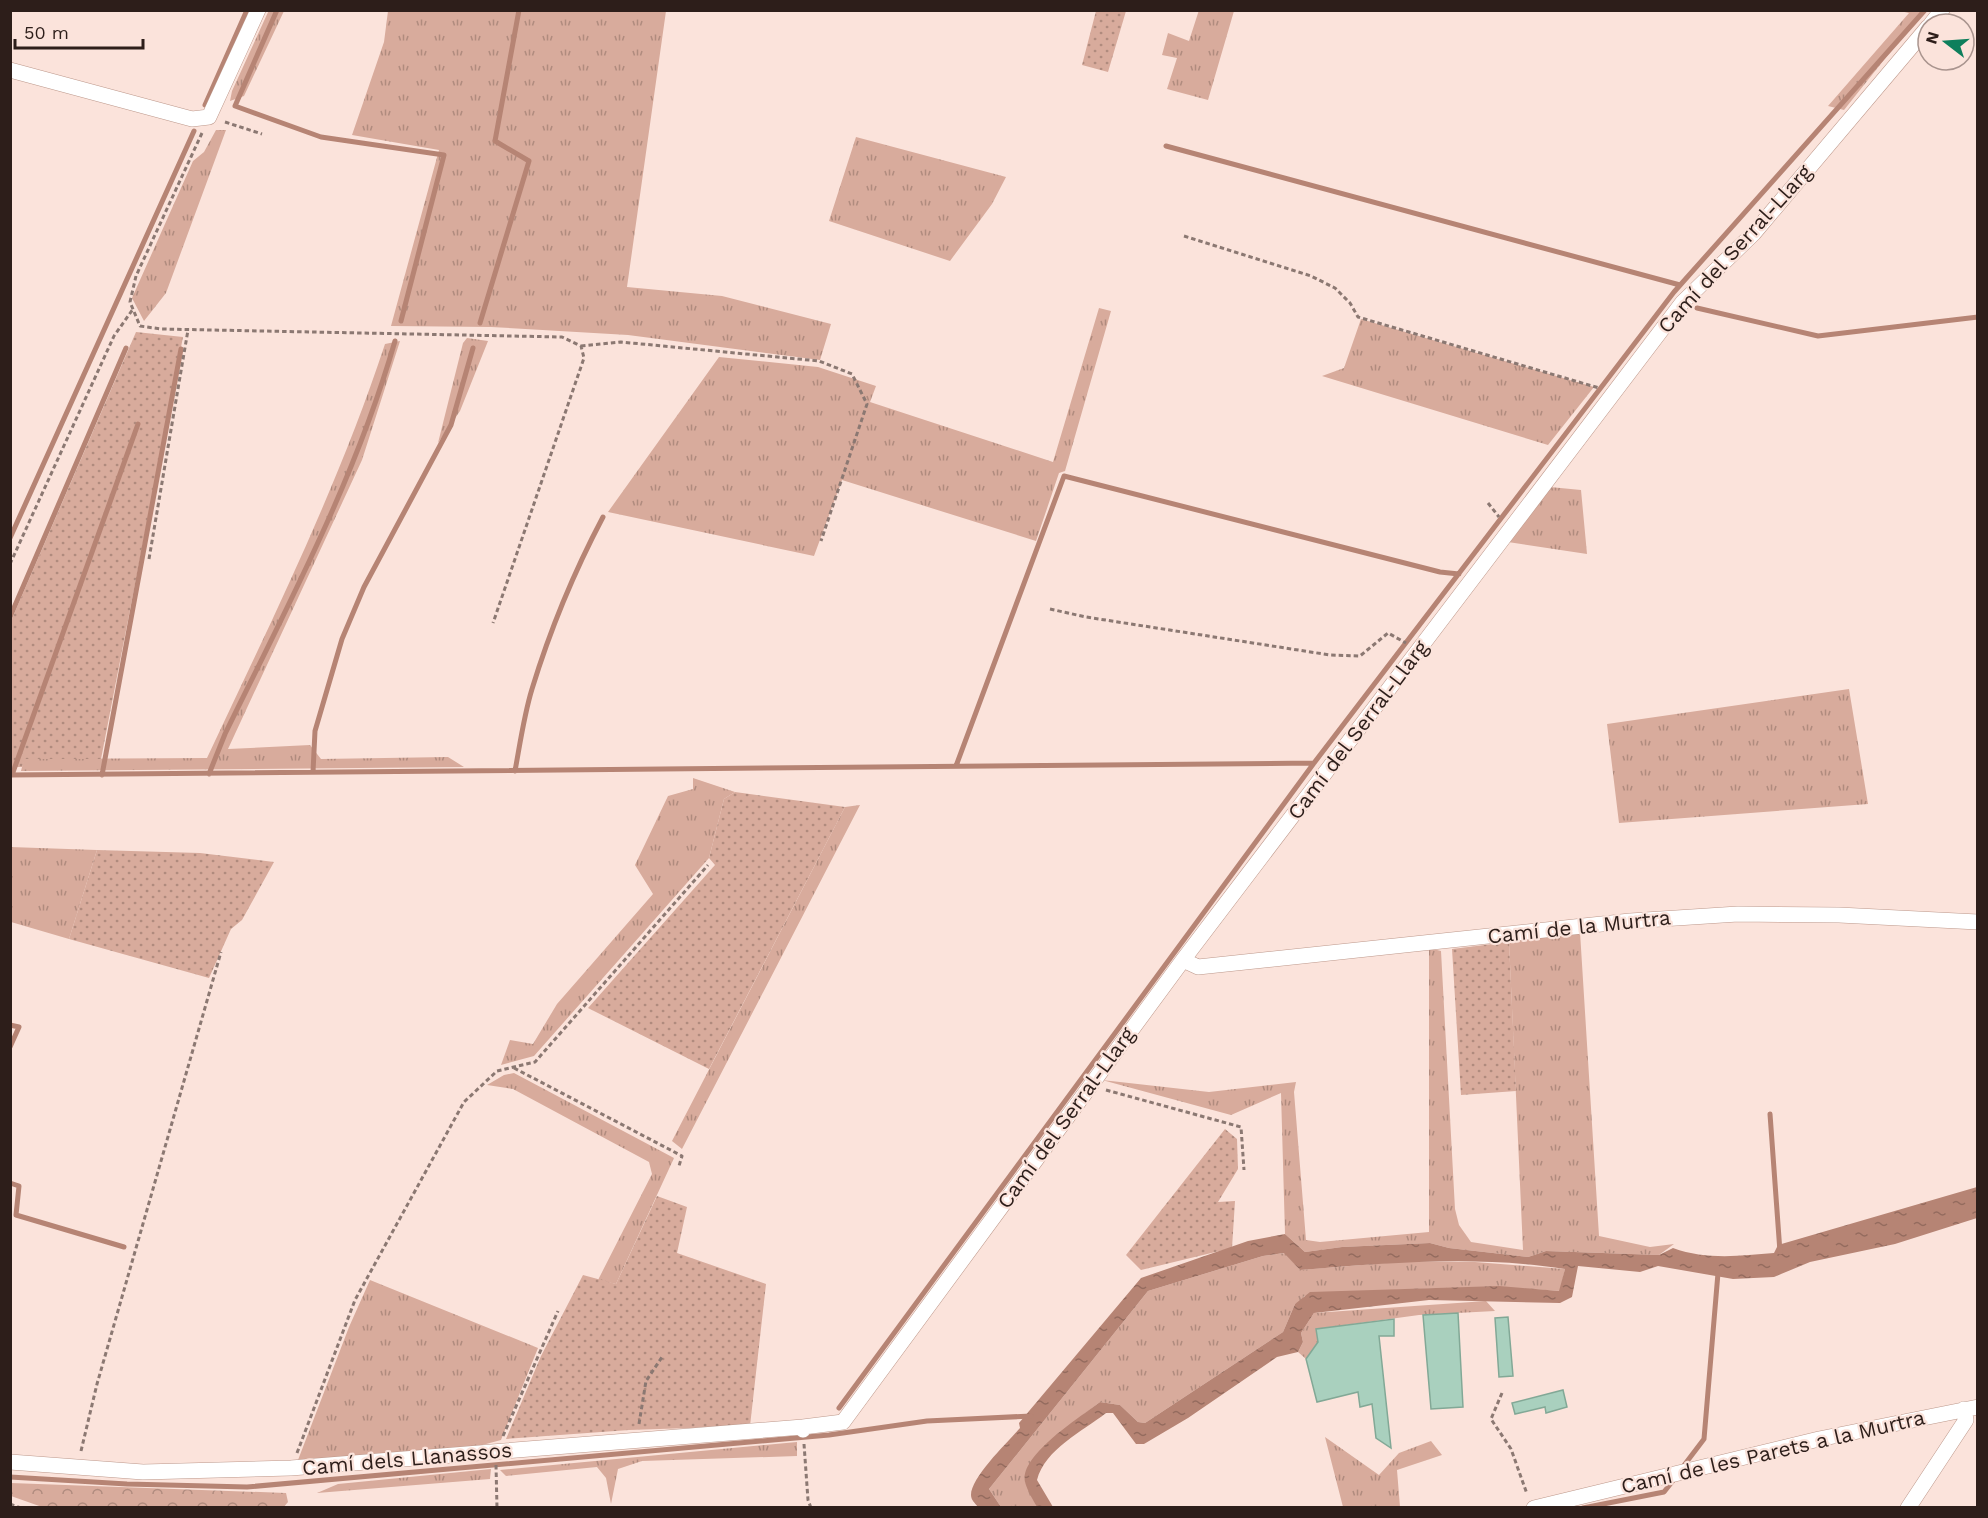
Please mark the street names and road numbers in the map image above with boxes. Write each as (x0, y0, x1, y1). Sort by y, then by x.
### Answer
street label: Camí del Serral-Llarg (1652, 159, 1817, 338)
street label: Camí del Serral-Llarg (1282, 635, 1434, 824)
street label: Camí de la Murtra (1486, 904, 1672, 949)
street label: Camí del Serral-Llarg (991, 1022, 1140, 1213)
street label: Camí de les Parets a la Murtra (1618, 1404, 1927, 1499)
street label: Camí dels Llanassos (301, 1437, 513, 1480)

